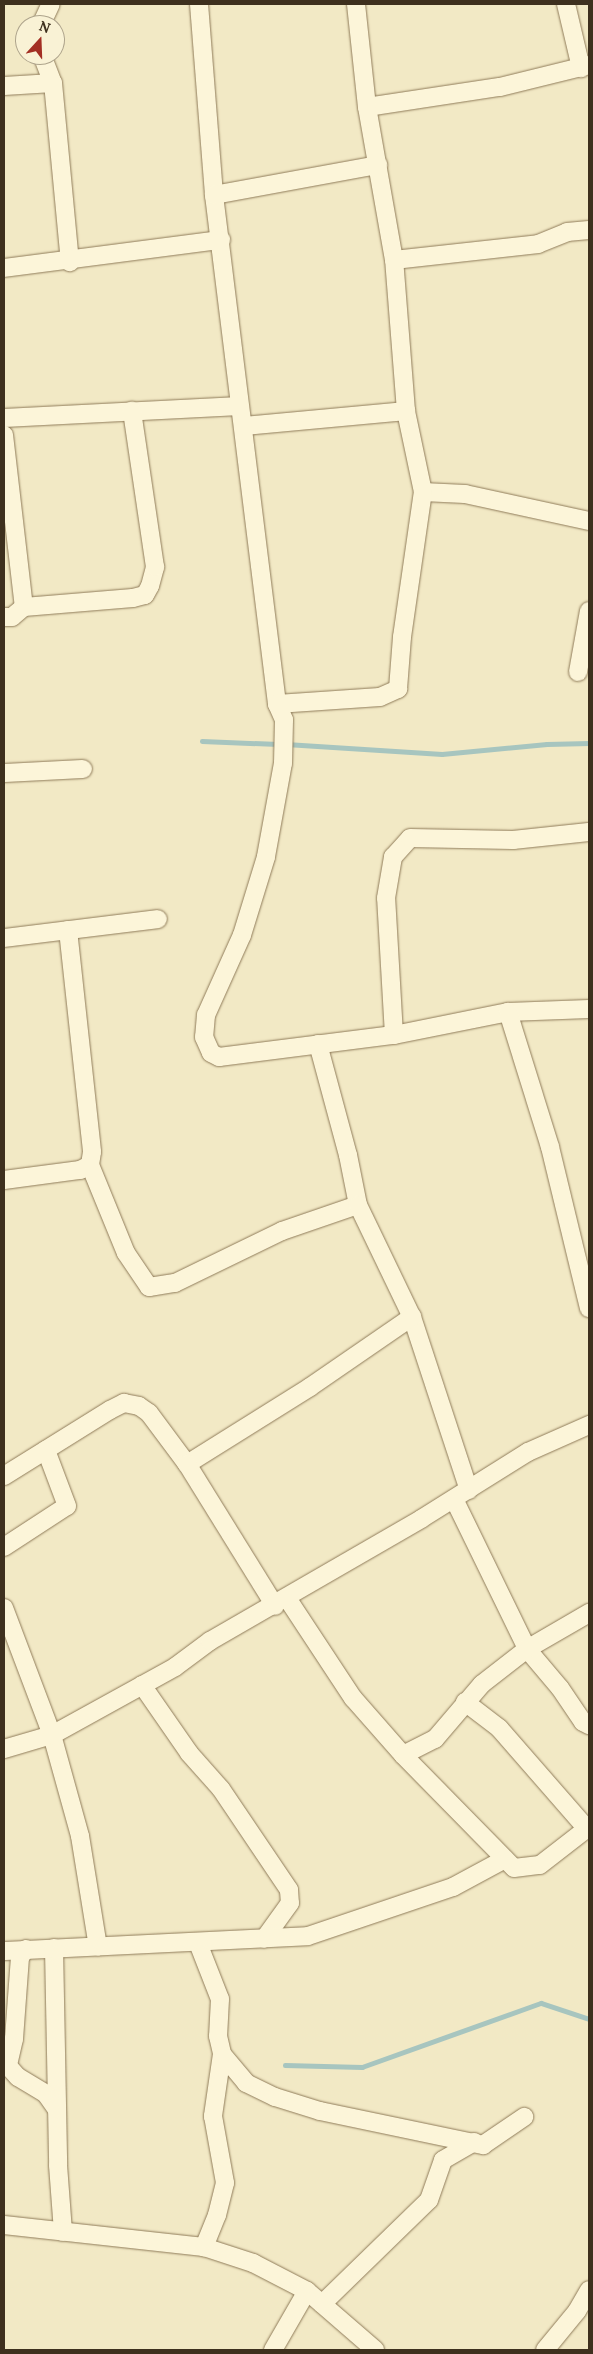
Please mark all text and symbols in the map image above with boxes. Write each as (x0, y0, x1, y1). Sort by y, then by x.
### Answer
north arrow (15, 15, 65, 65)
text: N (37, 17, 53, 37)

